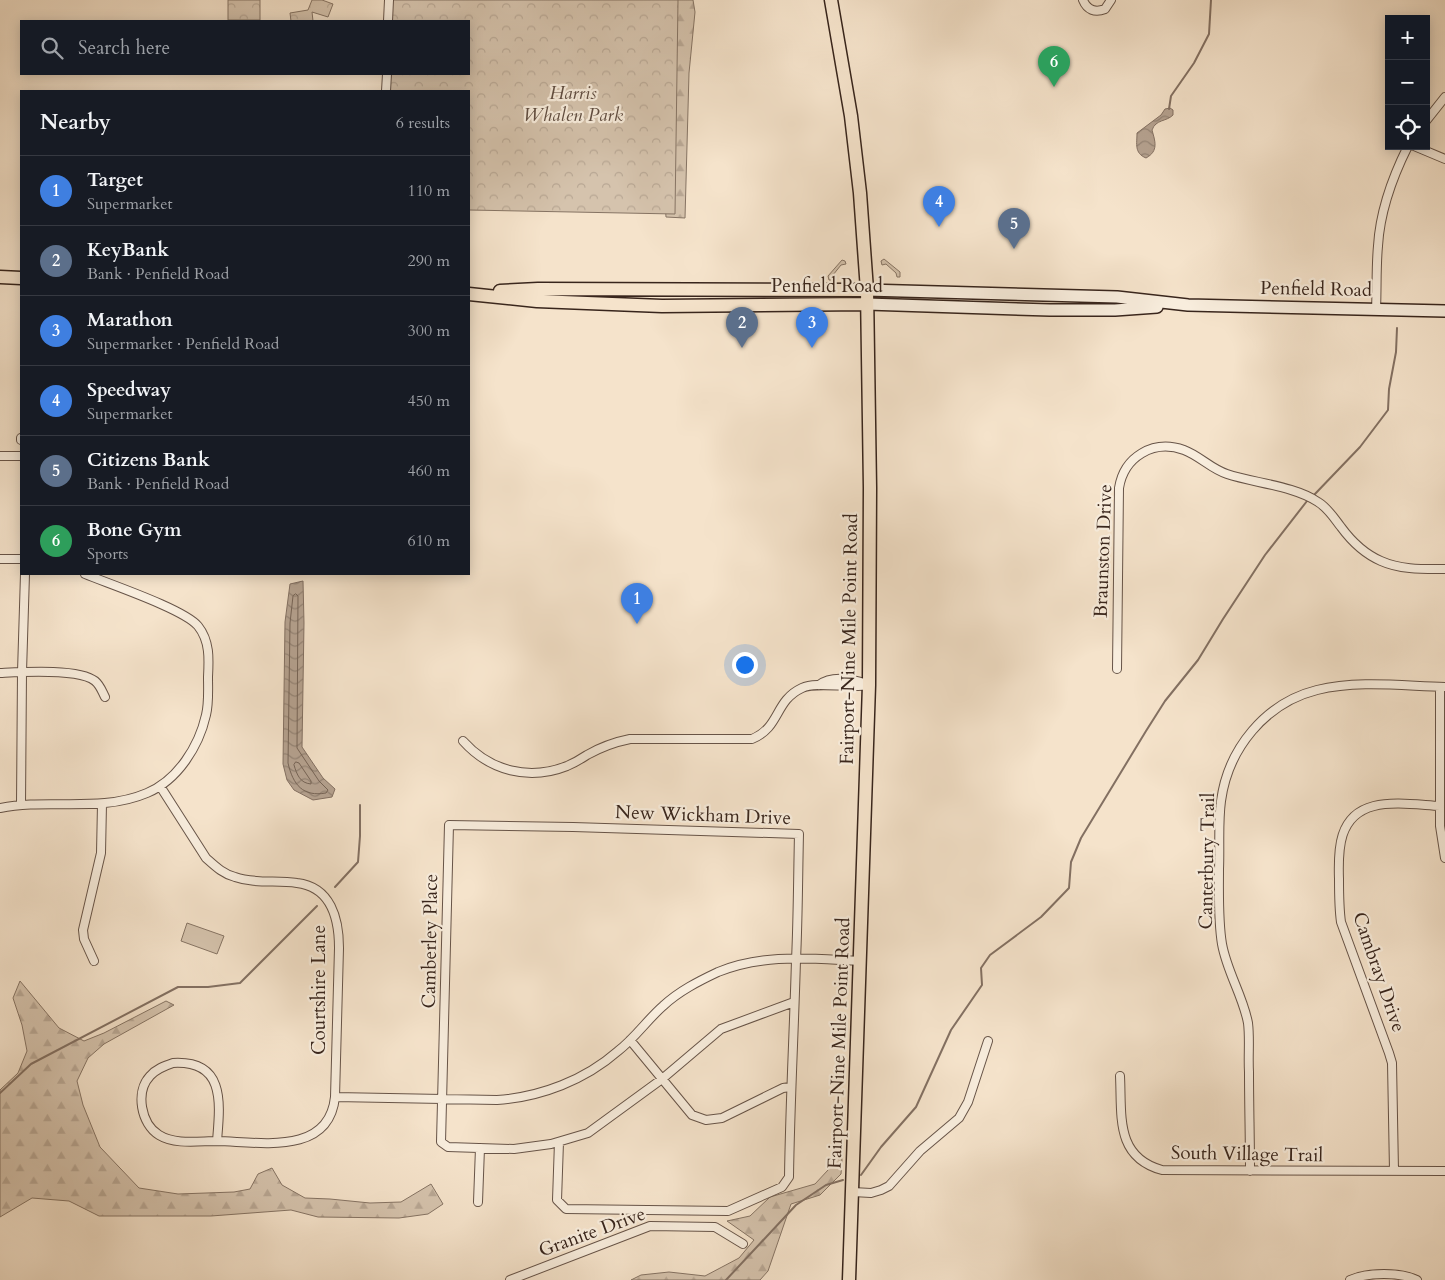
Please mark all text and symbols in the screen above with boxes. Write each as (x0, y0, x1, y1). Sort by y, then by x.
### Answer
map controls (1385, 15, 1430, 150)
button: + (1385, 15, 1430, 60)
search box (20, 20, 470, 75)
icon: search (38, 34, 66, 62)
text: Search here (78, 35, 170, 61)
pin: 6 (1038, 46, 1070, 87)
button: − (1385, 60, 1430, 105)
park label: Harris Whalen Park (523, 80, 624, 128)
button: locate (1385, 105, 1430, 150)
text: Nearby (40, 108, 111, 137)
text: 6 results (396, 112, 450, 134)
text: Target (87, 167, 143, 193)
text: 1 (52, 180, 60, 202)
text: 110 m (408, 180, 450, 202)
pin: 4 (923, 186, 955, 227)
text: Supermarket (87, 193, 173, 215)
pin: 5 (998, 208, 1030, 249)
text: KeyBank (87, 237, 169, 263)
text: 2 (52, 250, 60, 272)
text: 290 m (408, 250, 450, 272)
text: Bank · Penfield Road (87, 263, 229, 285)
street label: Penfield Road (771, 273, 883, 299)
street label: Penfield Road (1260, 275, 1372, 303)
text: Marathon (87, 307, 173, 333)
pin: 2 (726, 307, 758, 348)
pin: 3 (796, 307, 828, 348)
text: 3 (52, 320, 60, 342)
text: 300 m (408, 320, 450, 342)
text: Supermarket · Penfield Road (87, 333, 279, 355)
text: Speedway (87, 377, 171, 403)
text: 4 (52, 390, 60, 412)
text: 450 m (408, 390, 450, 412)
text: Supermarket (87, 403, 173, 425)
text: Citizens Bank (87, 447, 210, 473)
text: 5 (52, 460, 60, 482)
text: 460 m (408, 460, 450, 482)
text: Bank · Penfield Road (87, 473, 229, 495)
street label: Braunston Drive (1088, 484, 1118, 618)
street label: Fairport-Nine Mile Point Road (834, 513, 864, 765)
text: Bone Gym (87, 517, 181, 543)
text: 6 (52, 530, 60, 552)
text: 610 m (408, 530, 450, 552)
text: Sports (87, 543, 128, 565)
pin: 1 (621, 583, 653, 624)
your location (732, 652, 758, 678)
street label: Canterbury Trail (1193, 792, 1221, 930)
street label: New Wickham Drive (615, 799, 791, 831)
street label: Camberley Place (416, 873, 444, 1009)
street label: Cambray Drive (1346, 909, 1412, 1035)
street label: Fairport-Nine Mile Point Road (822, 917, 856, 1169)
street label: Courtshire Lane (306, 925, 332, 1055)
street label: South Village Trail (1170, 1140, 1324, 1168)
street label: Granite Drive (535, 1201, 649, 1263)

